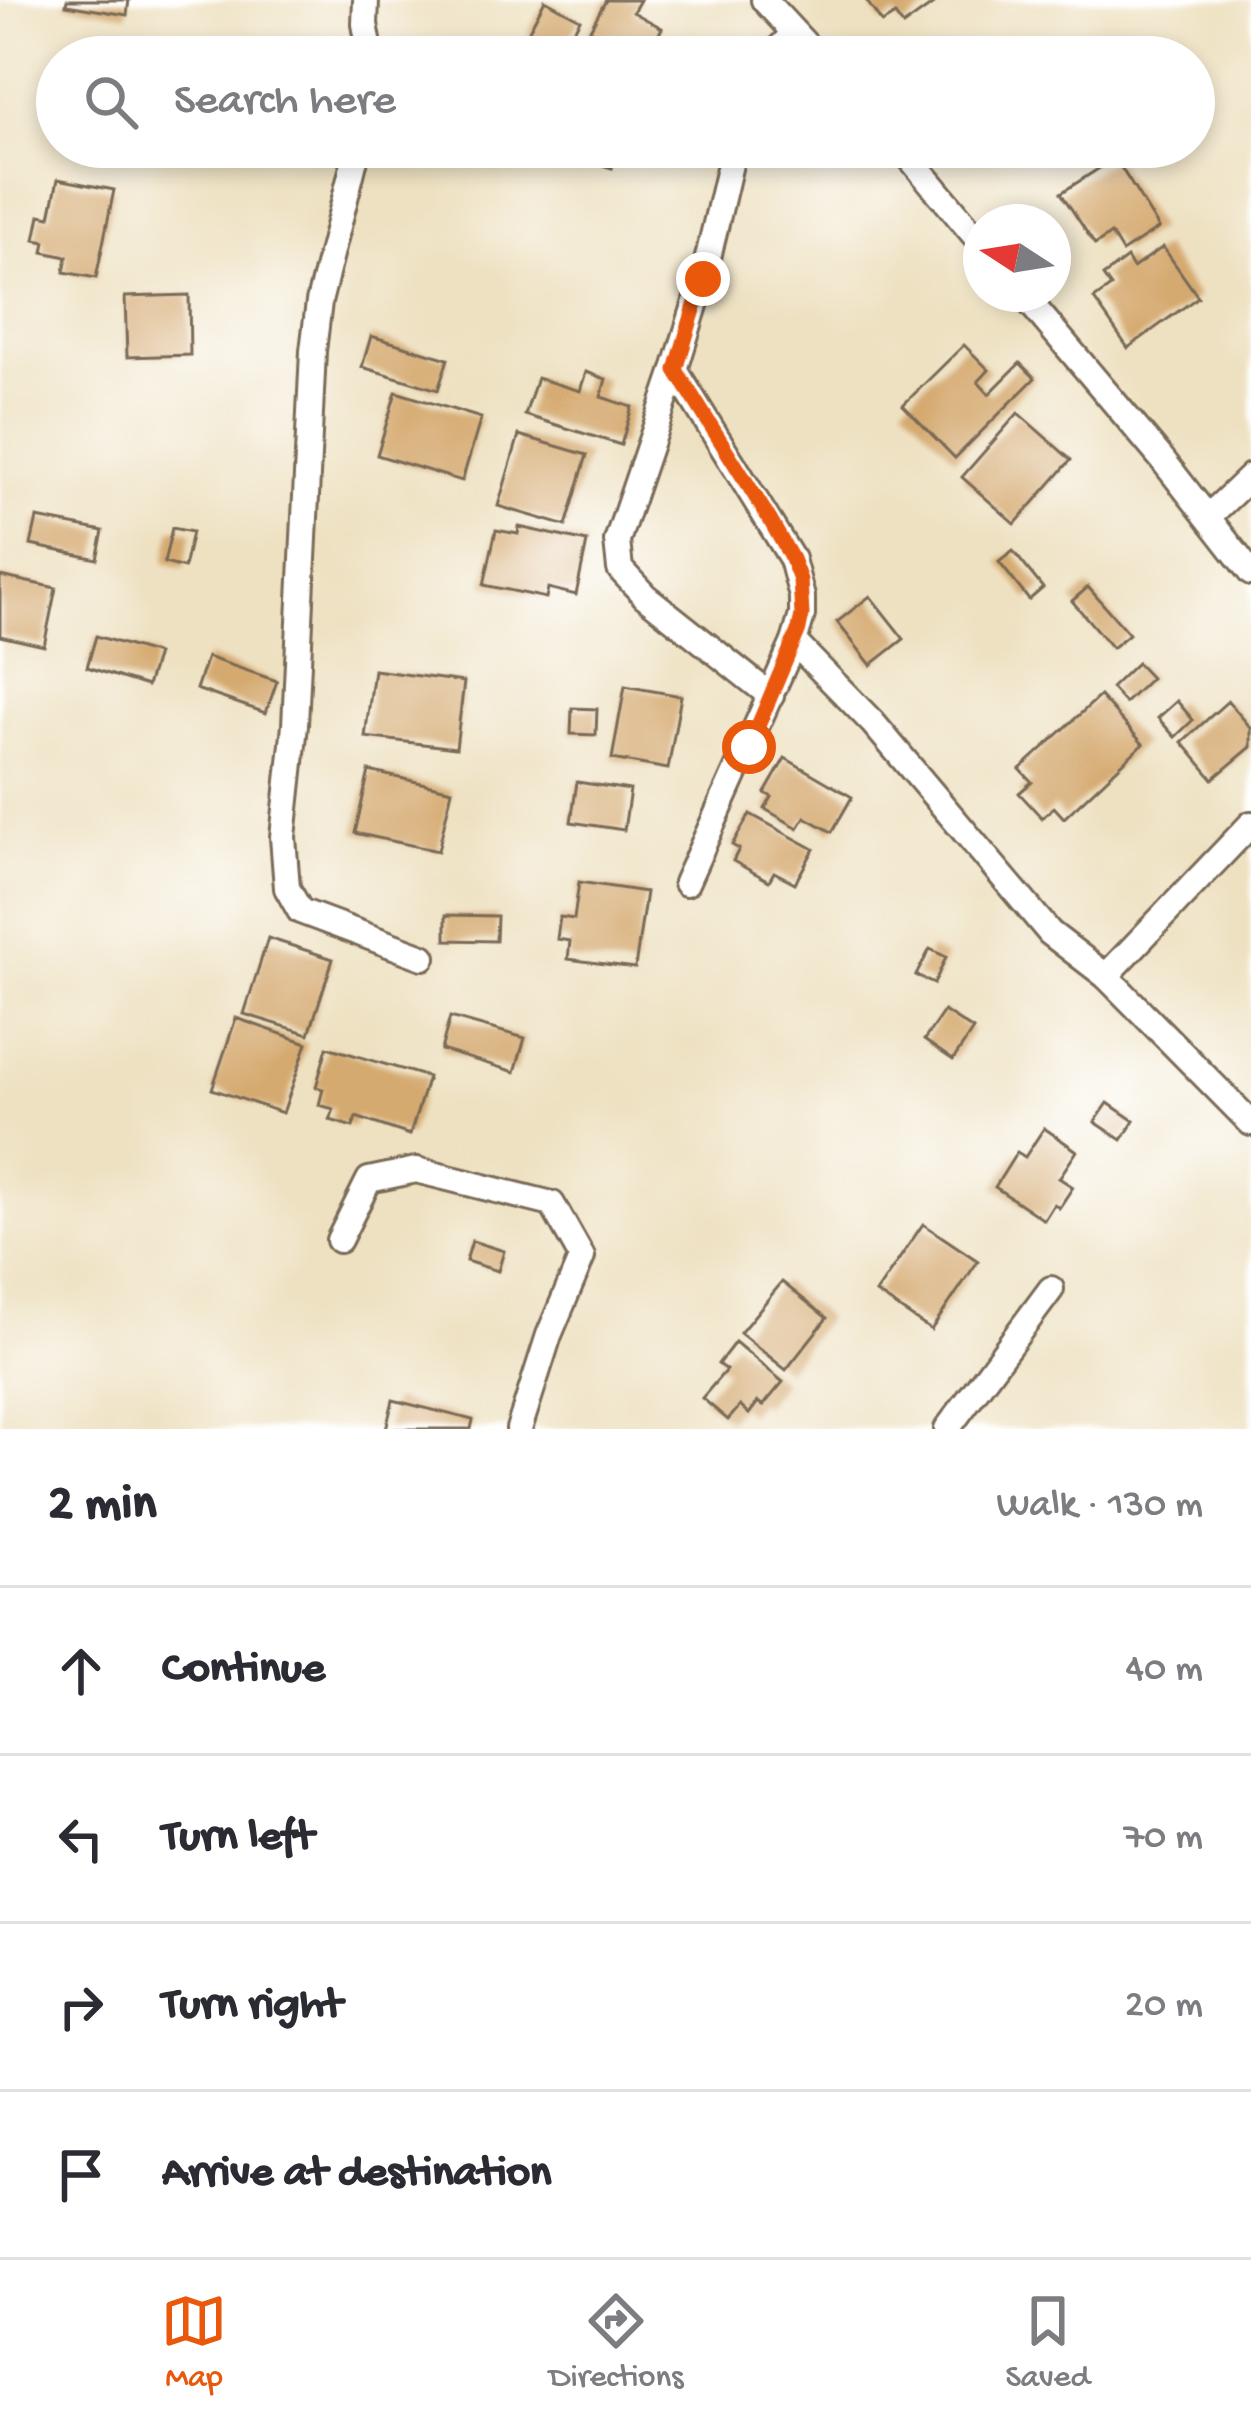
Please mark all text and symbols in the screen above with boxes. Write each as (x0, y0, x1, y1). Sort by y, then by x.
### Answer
search box (36, 36, 1215, 168)
icon: search (78, 69, 144, 135)
text: Search here (174, 76, 396, 129)
north arrow (963, 204, 1071, 312)
route end (676, 252, 730, 306)
route start (722, 720, 776, 774)
text: 2 min (48, 1477, 157, 1537)
text: Walk · 130 m (996, 1484, 1203, 1530)
icon: ahead (48, 1638, 114, 1704)
text: Continue (162, 1644, 325, 1697)
text: 40 m (1125, 1648, 1203, 1694)
icon: left (48, 1806, 114, 1872)
text: Turn left (162, 1812, 314, 1865)
text: 70 m (1124, 1816, 1203, 1862)
icon: right (48, 1974, 114, 2040)
text: Turn right (162, 1980, 342, 2033)
text: 20 m (1125, 1984, 1203, 2030)
icon: arrive (48, 2142, 114, 2208)
text: Arrive at destination (162, 2148, 551, 2201)
tab: Map (161, 2288, 227, 2398)
tab: Directions (549, 2288, 683, 2398)
tab: Saved (1005, 2288, 1090, 2398)

